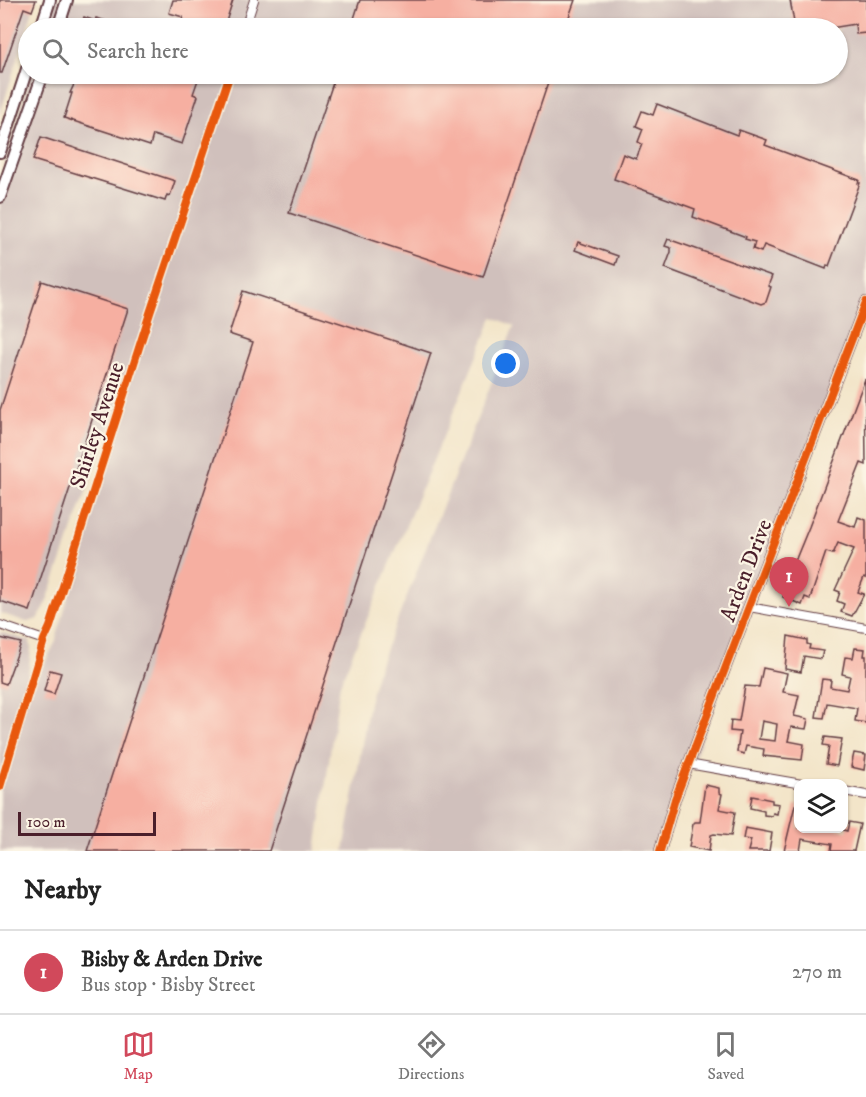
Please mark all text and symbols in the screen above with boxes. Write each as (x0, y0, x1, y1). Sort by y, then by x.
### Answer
search box (18, 18, 848, 84)
icon: search (39, 35, 72, 68)
text: Search here (87, 38, 189, 65)
your location (491, 349, 520, 378)
street label: Shirley Avenue (64, 359, 131, 492)
street label: Arden Drive (715, 516, 778, 626)
pin: 1 (770, 558, 808, 607)
map controls (794, 779, 848, 833)
button: layers (794, 779, 848, 833)
scale bar (18, 809, 156, 836)
text: 100 m (27, 812, 66, 832)
text: Nearby (24, 874, 101, 907)
text: Bisby & Arden Drive (81, 946, 262, 973)
text: 1 (40, 960, 47, 985)
text: 270 m (792, 960, 842, 985)
text: Bus stop · Bisby Street (81, 973, 255, 998)
tab: Map (122, 1028, 155, 1084)
tab: Directions (398, 1028, 464, 1084)
tab: Saved (708, 1028, 744, 1084)

